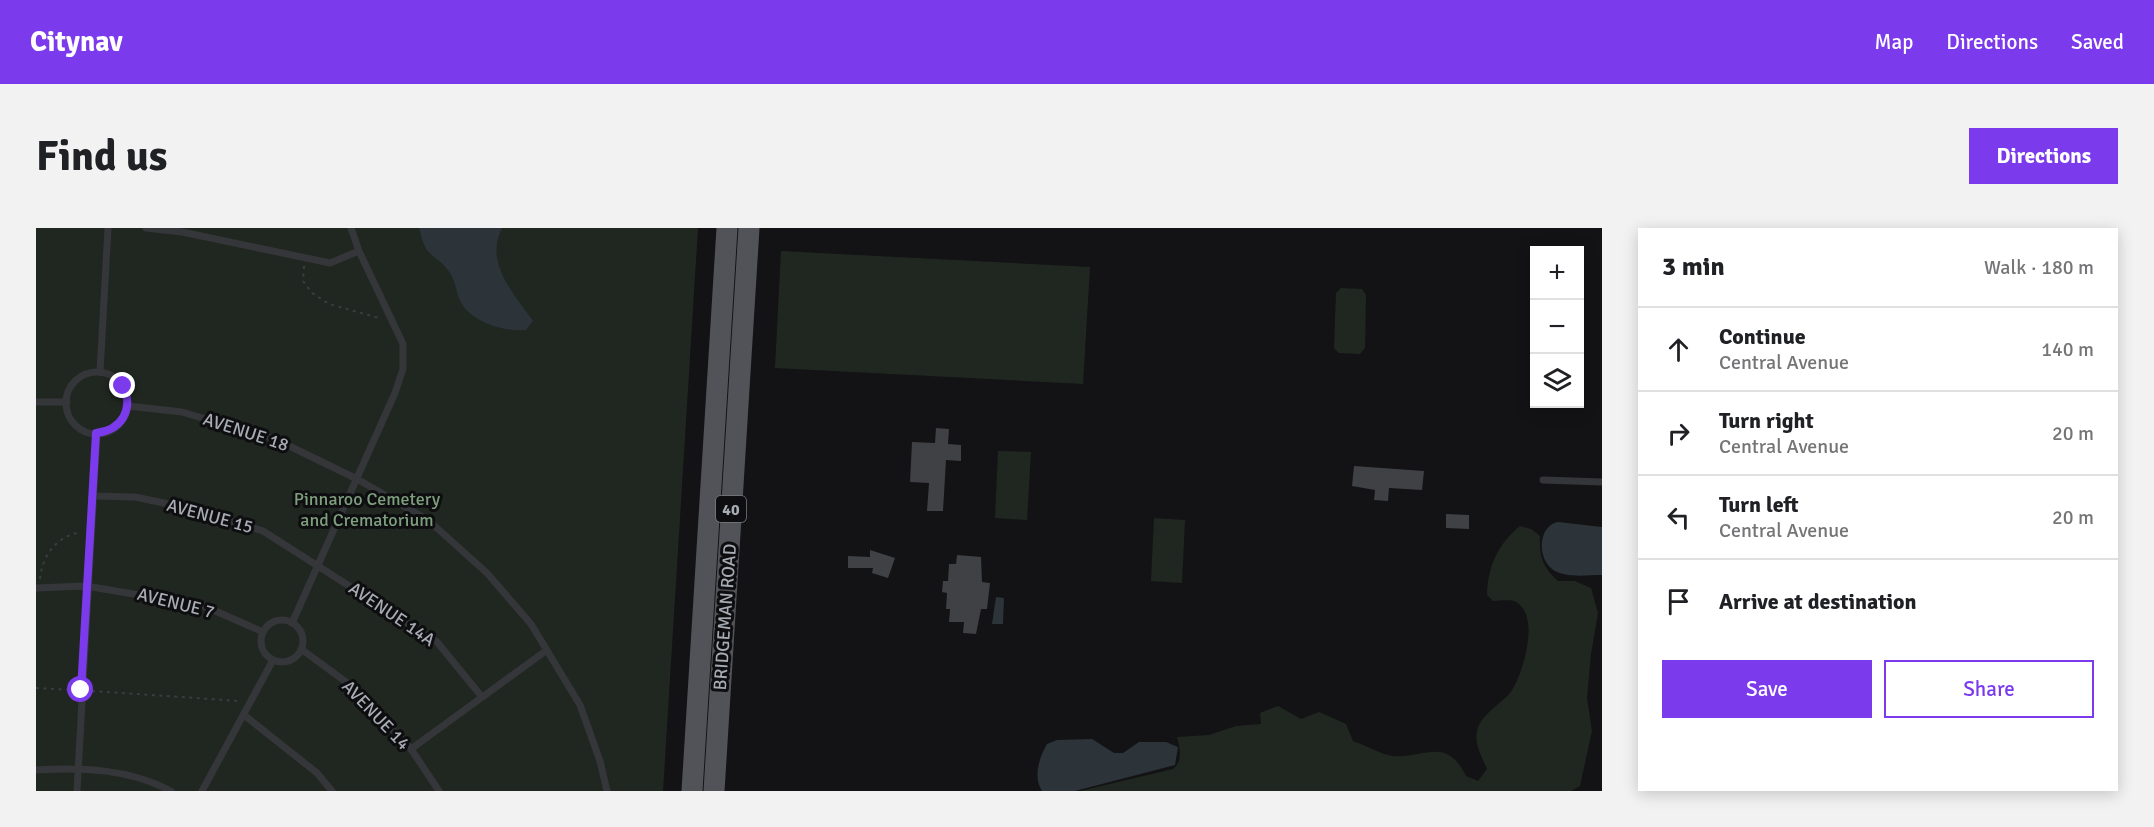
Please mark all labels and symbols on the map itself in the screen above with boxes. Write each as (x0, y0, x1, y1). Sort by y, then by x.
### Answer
route end (109, 372, 135, 398)
street label: AVENUE 18 (201, 408, 291, 456)
park label: Pinnaroo Cemetery and Crematorium (294, 488, 441, 531)
street label: AVENUE 15 (164, 494, 256, 538)
road number: 40 (716, 496, 746, 522)
street label: BRIDGEMAN ROAD (709, 543, 741, 691)
street label: AVENUE 14A (345, 577, 439, 651)
street label: AVENUE 7 (135, 583, 217, 623)
route start (67, 676, 93, 702)
street label: AVENUE 14 (337, 676, 415, 755)

